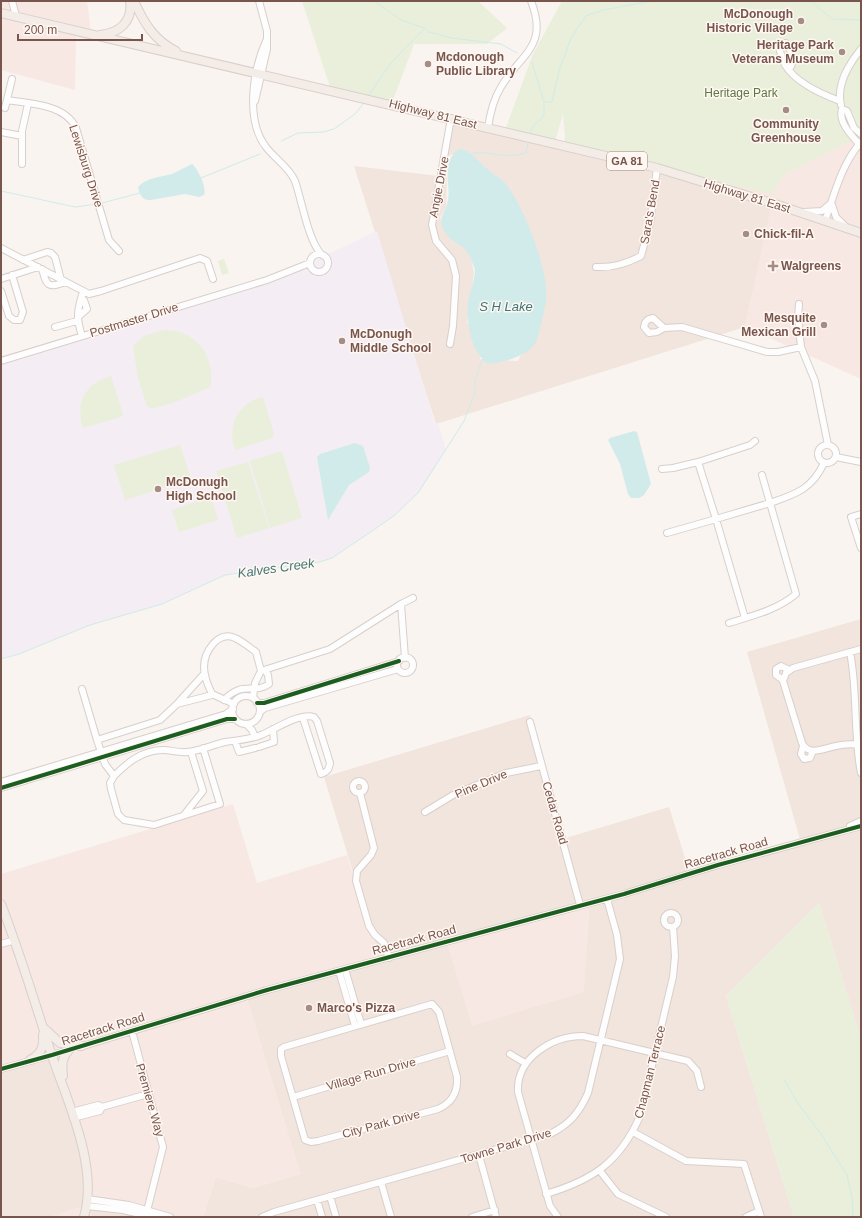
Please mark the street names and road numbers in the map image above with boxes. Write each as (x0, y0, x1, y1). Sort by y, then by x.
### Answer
street label: Highway 81 East (388, 96, 479, 132)
street label: Lewisburg Drive (66, 123, 106, 209)
road number: GA 81 (607, 152, 647, 170)
street label: Angie Drive (426, 155, 452, 219)
street label: Highway 81 East (702, 176, 793, 216)
street label: Sara's Bend (637, 179, 663, 245)
street label: Postmaster Drive (88, 300, 180, 340)
street label: Pine Drive (453, 767, 510, 801)
street label: Cedar Road (539, 780, 571, 846)
street label: Racetrack Road (683, 834, 769, 872)
street label: Racetrack Road (371, 922, 457, 958)
street label: Racetrack Road (60, 1010, 146, 1048)
street label: Chapman Terrace (632, 1024, 668, 1120)
street label: Village Run Drive (325, 1054, 418, 1093)
street label: Premiere Way (133, 1062, 167, 1138)
street label: City Park Drive (341, 1107, 422, 1141)
street label: Towne Park Drive (459, 1125, 553, 1166)

